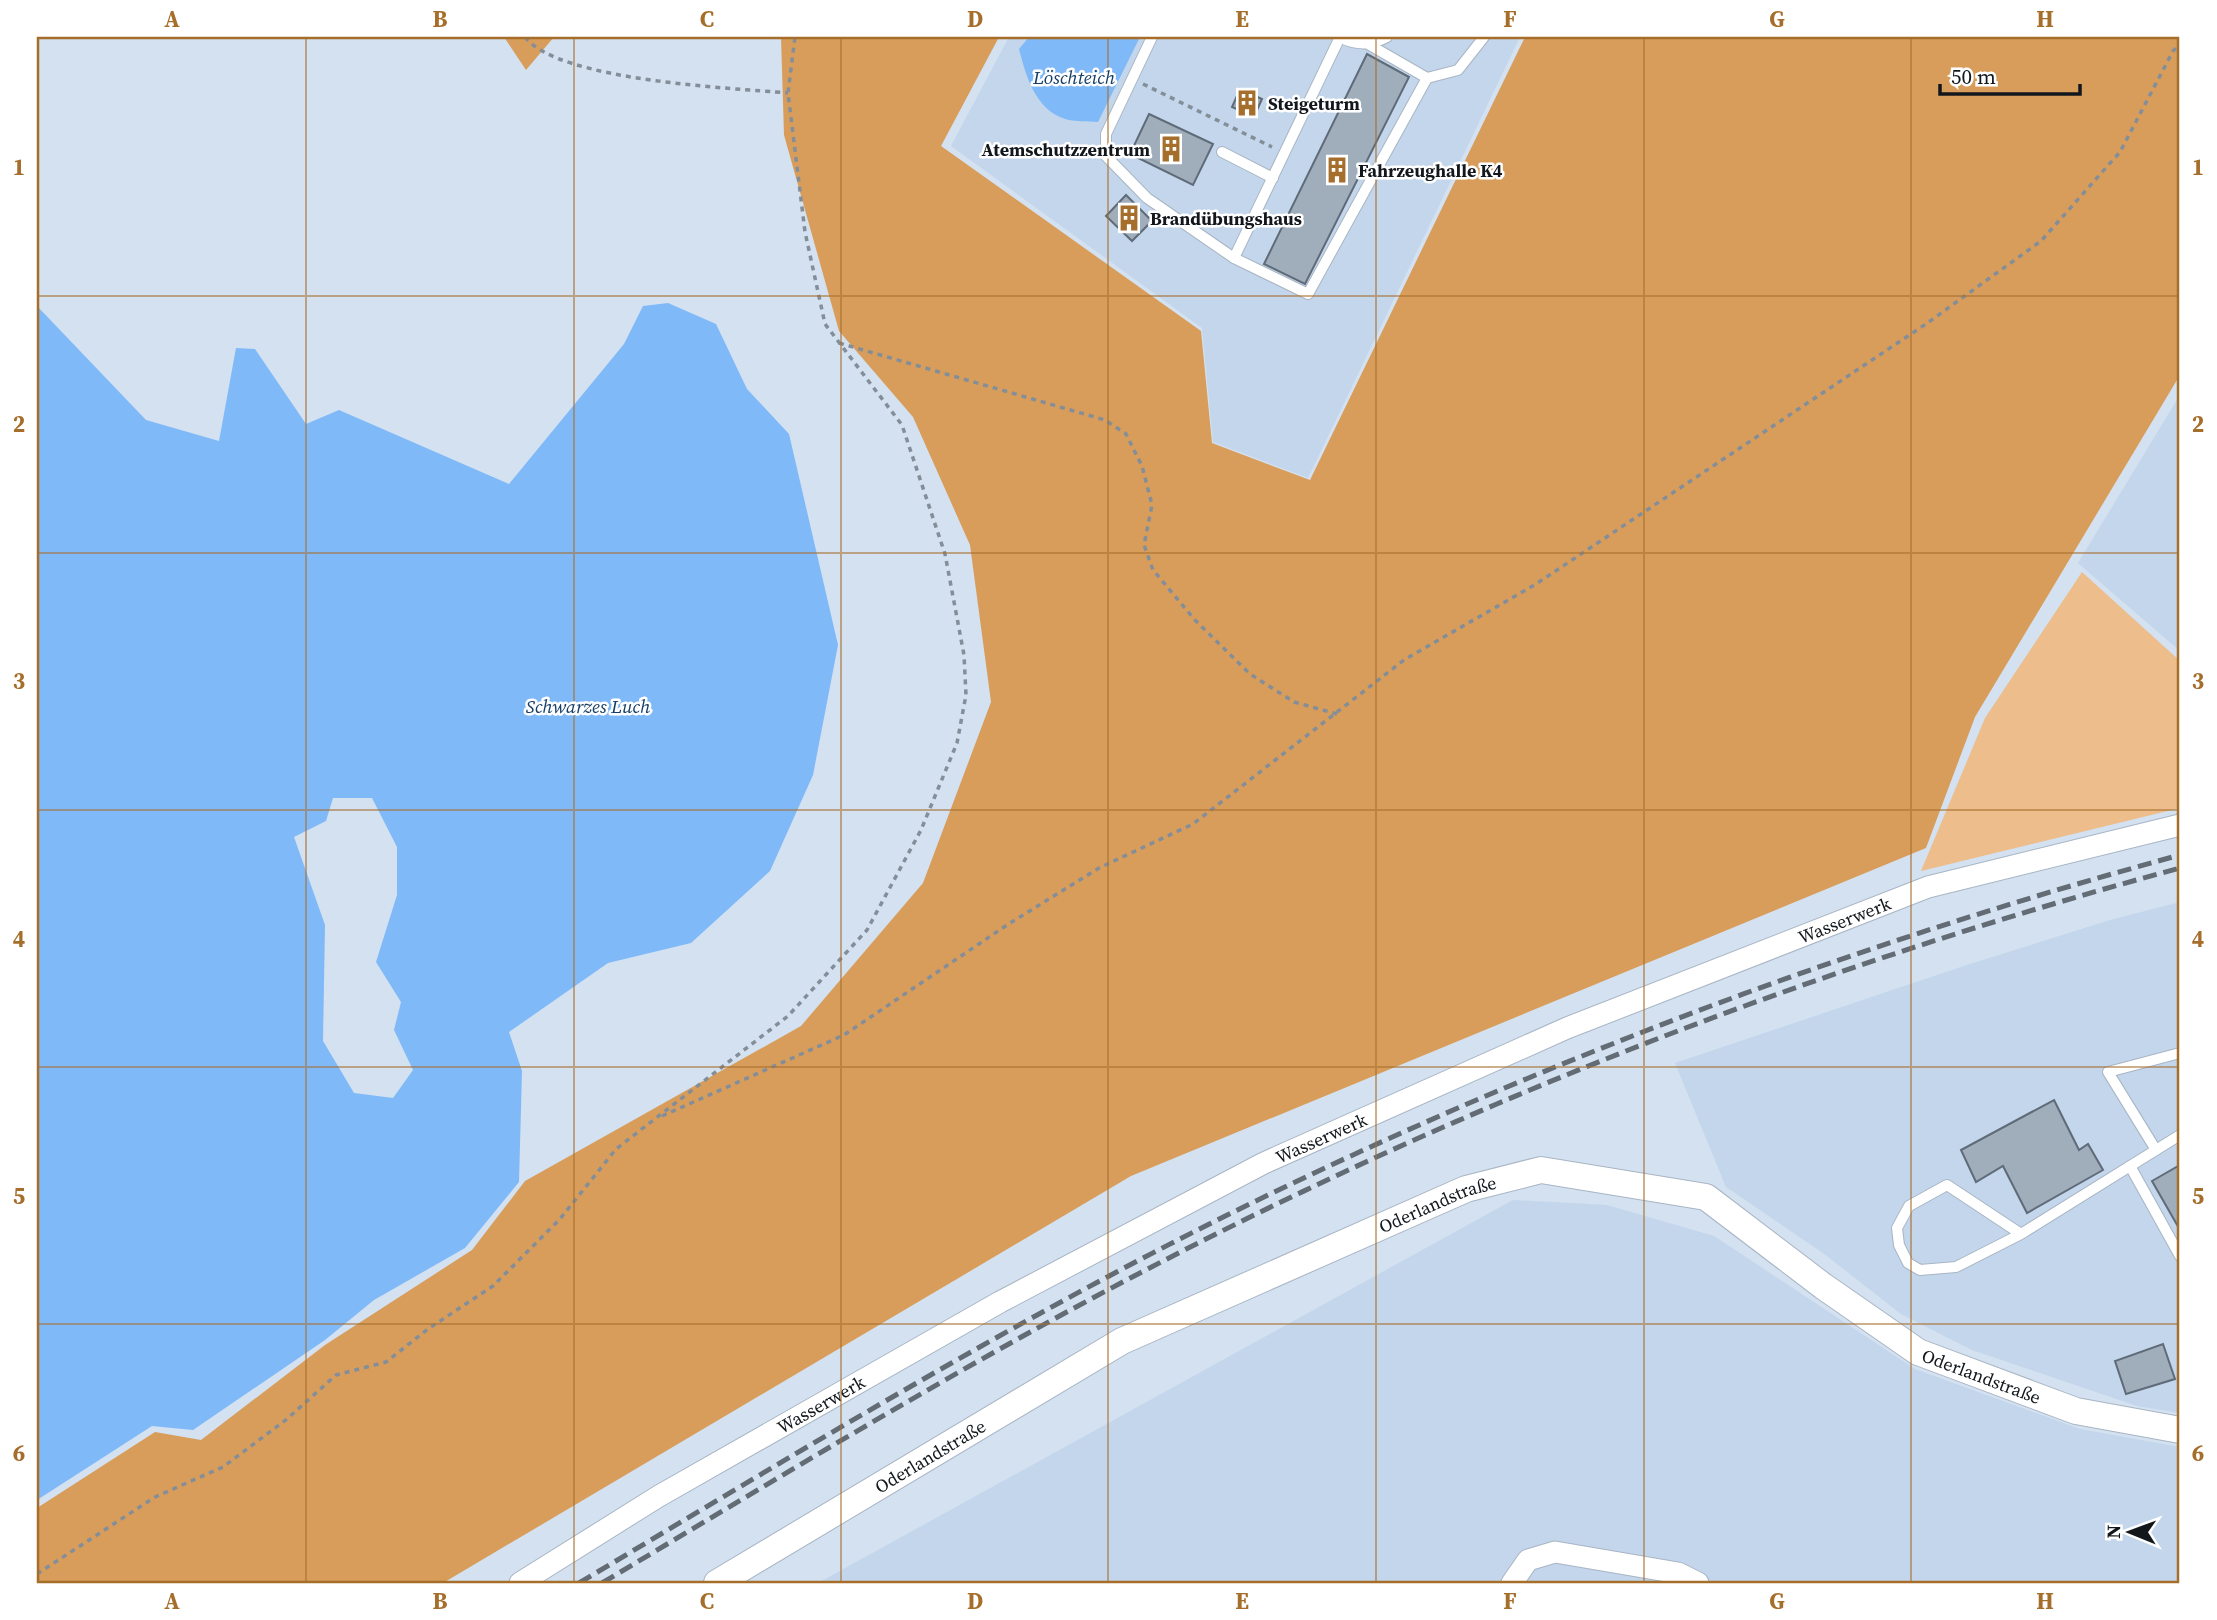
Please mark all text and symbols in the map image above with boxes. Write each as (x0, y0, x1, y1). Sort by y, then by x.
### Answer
text: A (164, 3, 180, 35)
text: B (433, 3, 448, 35)
text: C (700, 3, 714, 35)
text: D (967, 3, 983, 35)
text: E (1235, 3, 1249, 35)
text: F (1503, 3, 1517, 35)
text: G (1769, 3, 1785, 35)
text: H (2036, 3, 2054, 35)
scale bar (1940, 52, 2080, 96)
text: 50 m (1951, 62, 1996, 91)
water label: Löschteich (1032, 64, 1116, 90)
building icon: Steigeturm (1232, 88, 1262, 118)
place label: Steigeturm (1268, 91, 1360, 116)
building icon: Atemschutzzentrum (1156, 134, 1186, 164)
place label: Atemschutzzentrum (982, 137, 1150, 162)
text: 1 (13, 151, 25, 183)
text: 1 (2192, 151, 2204, 183)
building icon: Fahrzeughalle K4 (1322, 155, 1352, 185)
place label: Fahrzeughalle K4 (1358, 158, 1503, 183)
building icon: Brandübungshaus (1114, 203, 1144, 233)
place label: Brandübungshaus (1150, 206, 1302, 231)
text: 2 (13, 408, 25, 440)
text: 2 (2192, 408, 2204, 440)
text: 3 (13, 665, 25, 697)
text: 3 (2192, 665, 2204, 697)
water label: Schwarzes Luch (526, 693, 651, 719)
street label: Wasserwerk (1794, 890, 1894, 949)
text: 4 (13, 923, 25, 955)
text: 4 (2192, 923, 2204, 955)
street label: Wasserwerk (1271, 1106, 1371, 1169)
street label: Oderlandstraße (1375, 1169, 1499, 1239)
text: 5 (13, 1180, 25, 1212)
text: 5 (2192, 1180, 2204, 1212)
street label: Oderlandstraße (1919, 1342, 2045, 1409)
street label: Wasserwerk (772, 1369, 869, 1439)
street label: Oderlandstraße (870, 1413, 990, 1499)
text: 6 (13, 1437, 25, 1469)
text: 6 (2192, 1437, 2204, 1469)
north arrow (2094, 1498, 2164, 1568)
text: N (2100, 1524, 2126, 1539)
text: A (164, 1585, 180, 1617)
text: B (433, 1585, 448, 1617)
text: C (700, 1585, 714, 1617)
text: D (967, 1585, 983, 1617)
text: E (1235, 1585, 1249, 1617)
text: F (1503, 1585, 1517, 1617)
text: G (1769, 1585, 1785, 1617)
text: H (2036, 1585, 2054, 1617)

